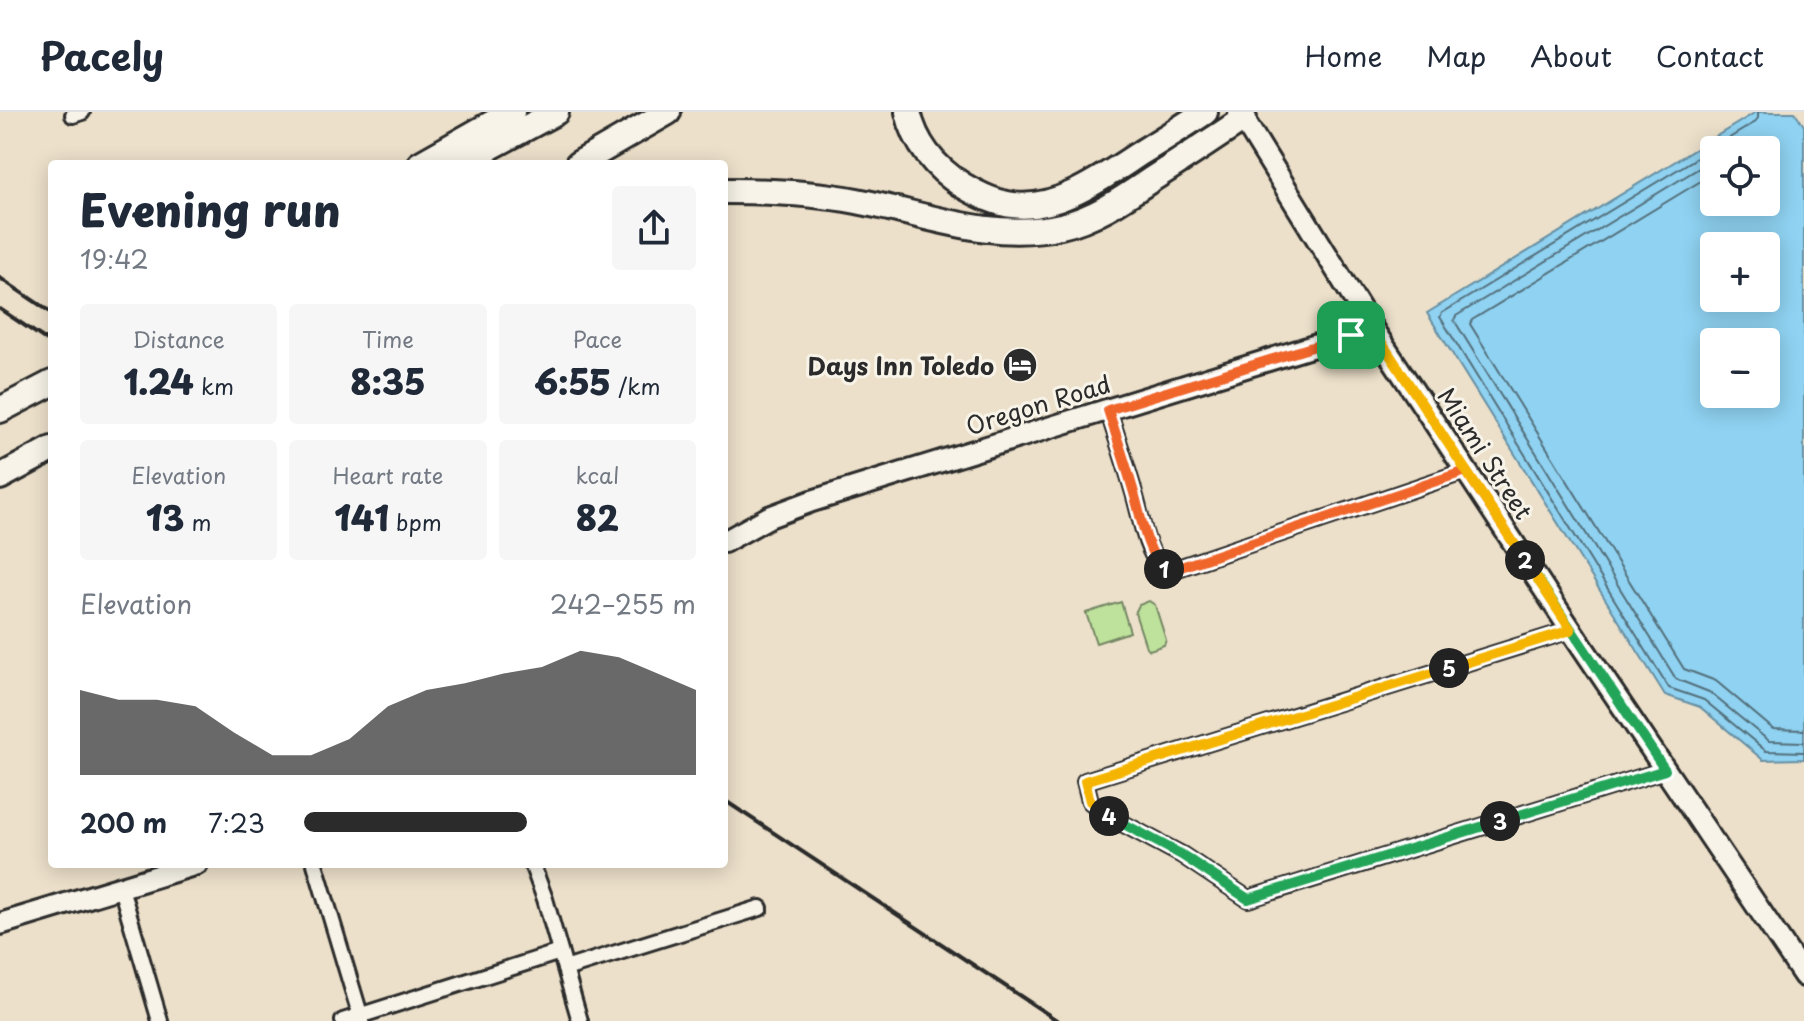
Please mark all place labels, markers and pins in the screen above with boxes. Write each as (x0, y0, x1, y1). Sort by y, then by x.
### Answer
pin (1317, 301, 1385, 369)
hotel icon: Days Inn Toledo (1001, 346, 1039, 384)
place label: Days Inn Toledo (808, 347, 994, 383)
pin: 2 (1505, 540, 1545, 580)
pin: 1 (1144, 549, 1184, 589)
pin: 5 (1429, 648, 1469, 688)
pin: 4 (1089, 796, 1129, 836)
pin: 3 (1480, 801, 1520, 841)

